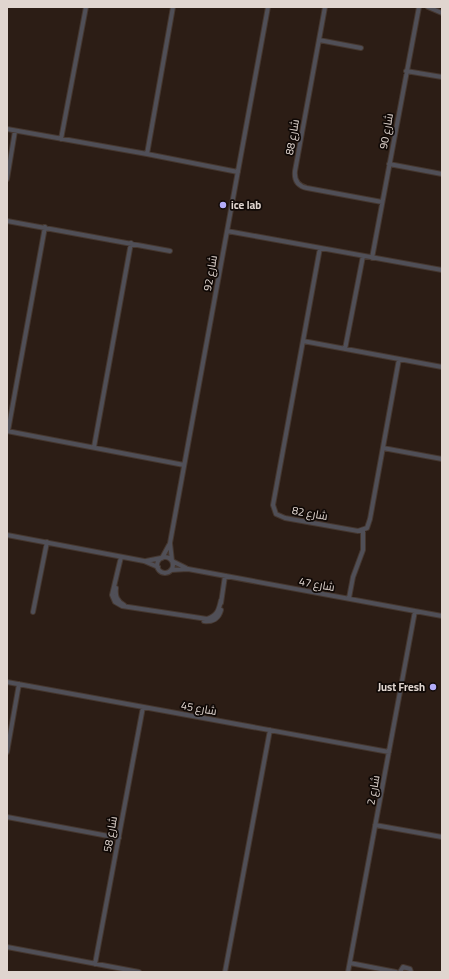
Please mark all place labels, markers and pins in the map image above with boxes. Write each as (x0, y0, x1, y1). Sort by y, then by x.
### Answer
place label: ice lab (231, 195, 261, 215)
marker: ice lab (218, 200, 228, 210)
place label: Just Fresh (378, 677, 425, 697)
marker: Just Fresh (428, 682, 438, 692)

